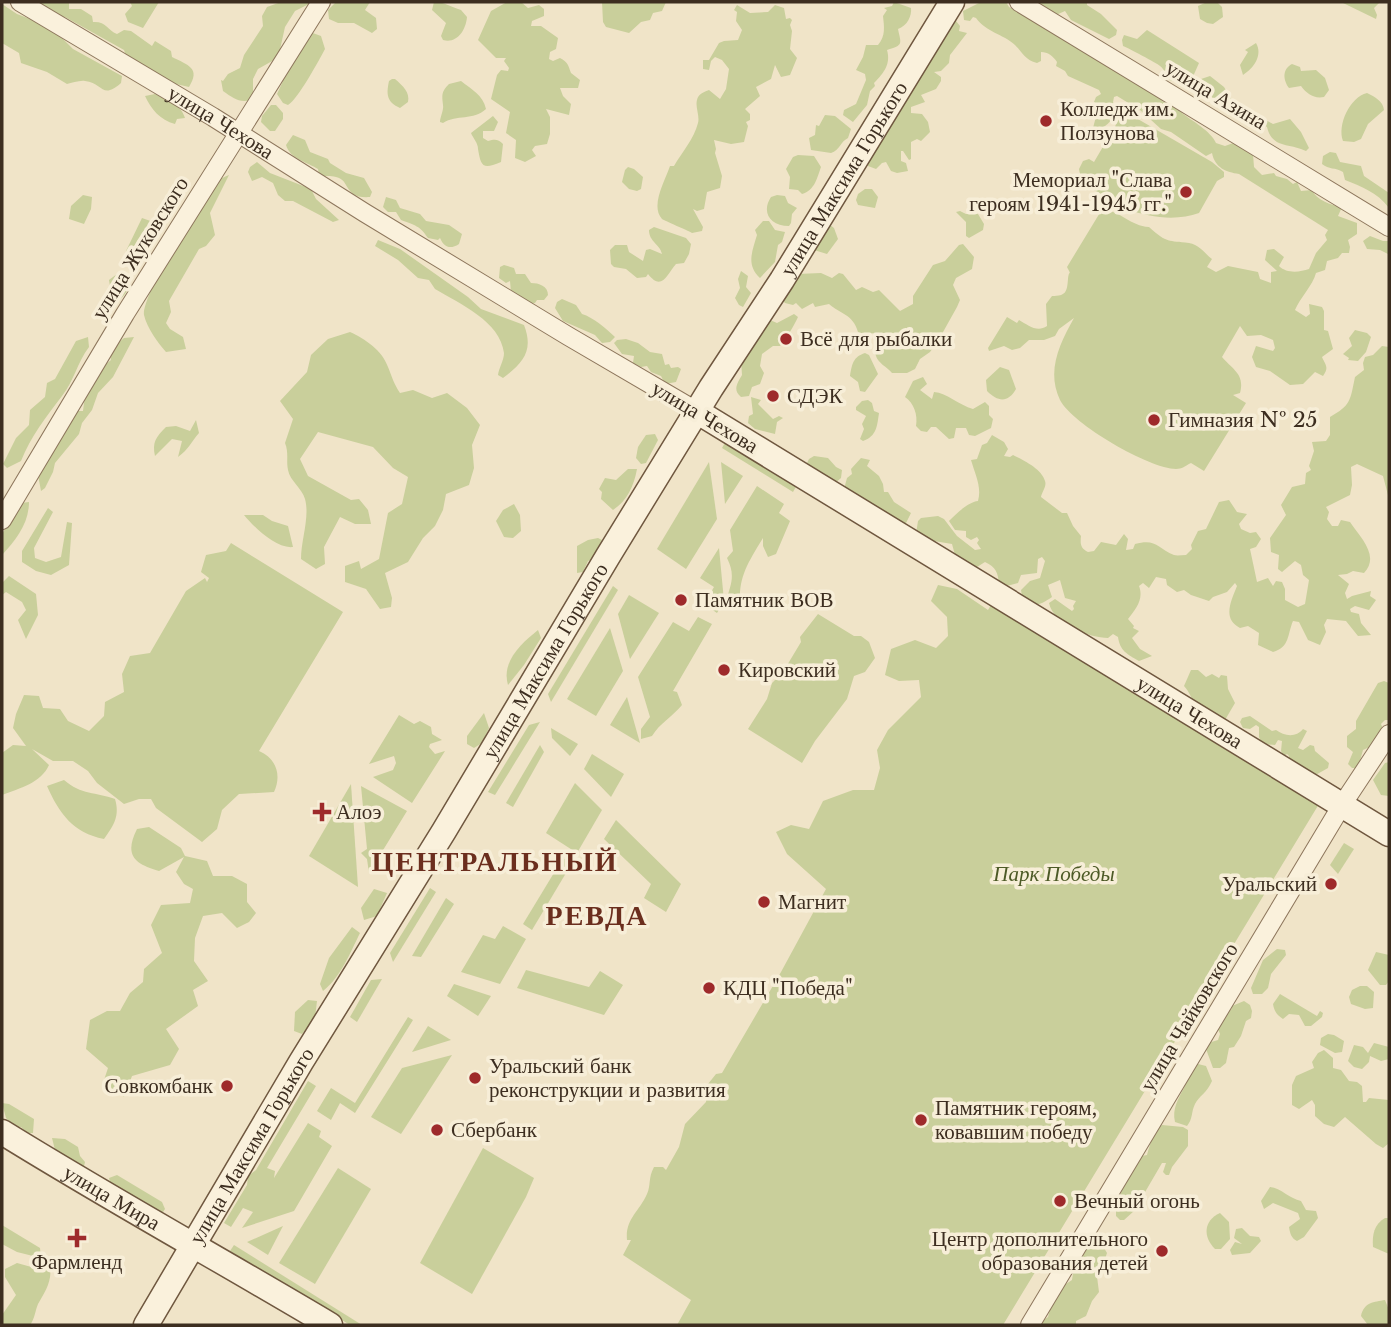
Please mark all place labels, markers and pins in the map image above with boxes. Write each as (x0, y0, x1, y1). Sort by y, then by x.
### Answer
place label: Колледж им. Ползунова (1060, 96, 1175, 146)
marker: Колледж им. Ползунова (1038, 113, 1054, 129)
place label: Мемориал "Слава героям 1941-1945 гг." (969, 167, 1173, 217)
marker: Мемориал "Слава героям 1941-1945 гг." (1178, 184, 1194, 200)
place label: Всё для рыбалки (800, 326, 952, 352)
marker: Всё для рыбалки (778, 331, 794, 347)
place label: СДЭК (787, 383, 844, 409)
marker: СДЭК (765, 388, 781, 404)
place label: Гимназия № 25 (1168, 407, 1318, 433)
marker: Гимназия № 25 (1146, 412, 1162, 428)
place label: Памятник ВОВ (695, 587, 834, 613)
marker: Памятник ВОВ (673, 592, 689, 608)
place label: Кировский (738, 657, 836, 683)
marker: Кировский (716, 662, 732, 678)
place label: Алоэ (336, 799, 381, 825)
marker: Алоэ (314, 804, 330, 820)
place label: Уральский (1222, 871, 1317, 897)
marker: Уральский (1323, 876, 1339, 892)
place label: Магнит (778, 889, 846, 915)
marker: Магнит (756, 894, 772, 910)
place label: КДЦ "Победа" (723, 975, 853, 1001)
marker: КДЦ "Победа" (701, 980, 717, 996)
place label: Уральский банк реконструкции и развития (489, 1053, 726, 1103)
marker: Уральский банк реконструкции и развития (467, 1070, 483, 1086)
place label: Совкомбанк (105, 1073, 214, 1099)
marker: Совкомбанк (219, 1078, 235, 1094)
place label: Памятник героям, ковавшим победу (935, 1095, 1097, 1145)
marker: Памятник героям, ковавшим победу (913, 1112, 929, 1128)
place label: Сбербанк (451, 1117, 538, 1143)
marker: Сбербанк (429, 1122, 445, 1138)
place label: Вечный огонь (1074, 1188, 1200, 1214)
marker: Вечный огонь (1052, 1193, 1068, 1209)
place label: Центр дополнительного образования детей (932, 1226, 1148, 1276)
marker: Фармленд (69, 1230, 85, 1246)
marker: Центр дополнительного образования детей (1154, 1243, 1170, 1259)
place label: Фармленд (31, 1249, 123, 1275)

